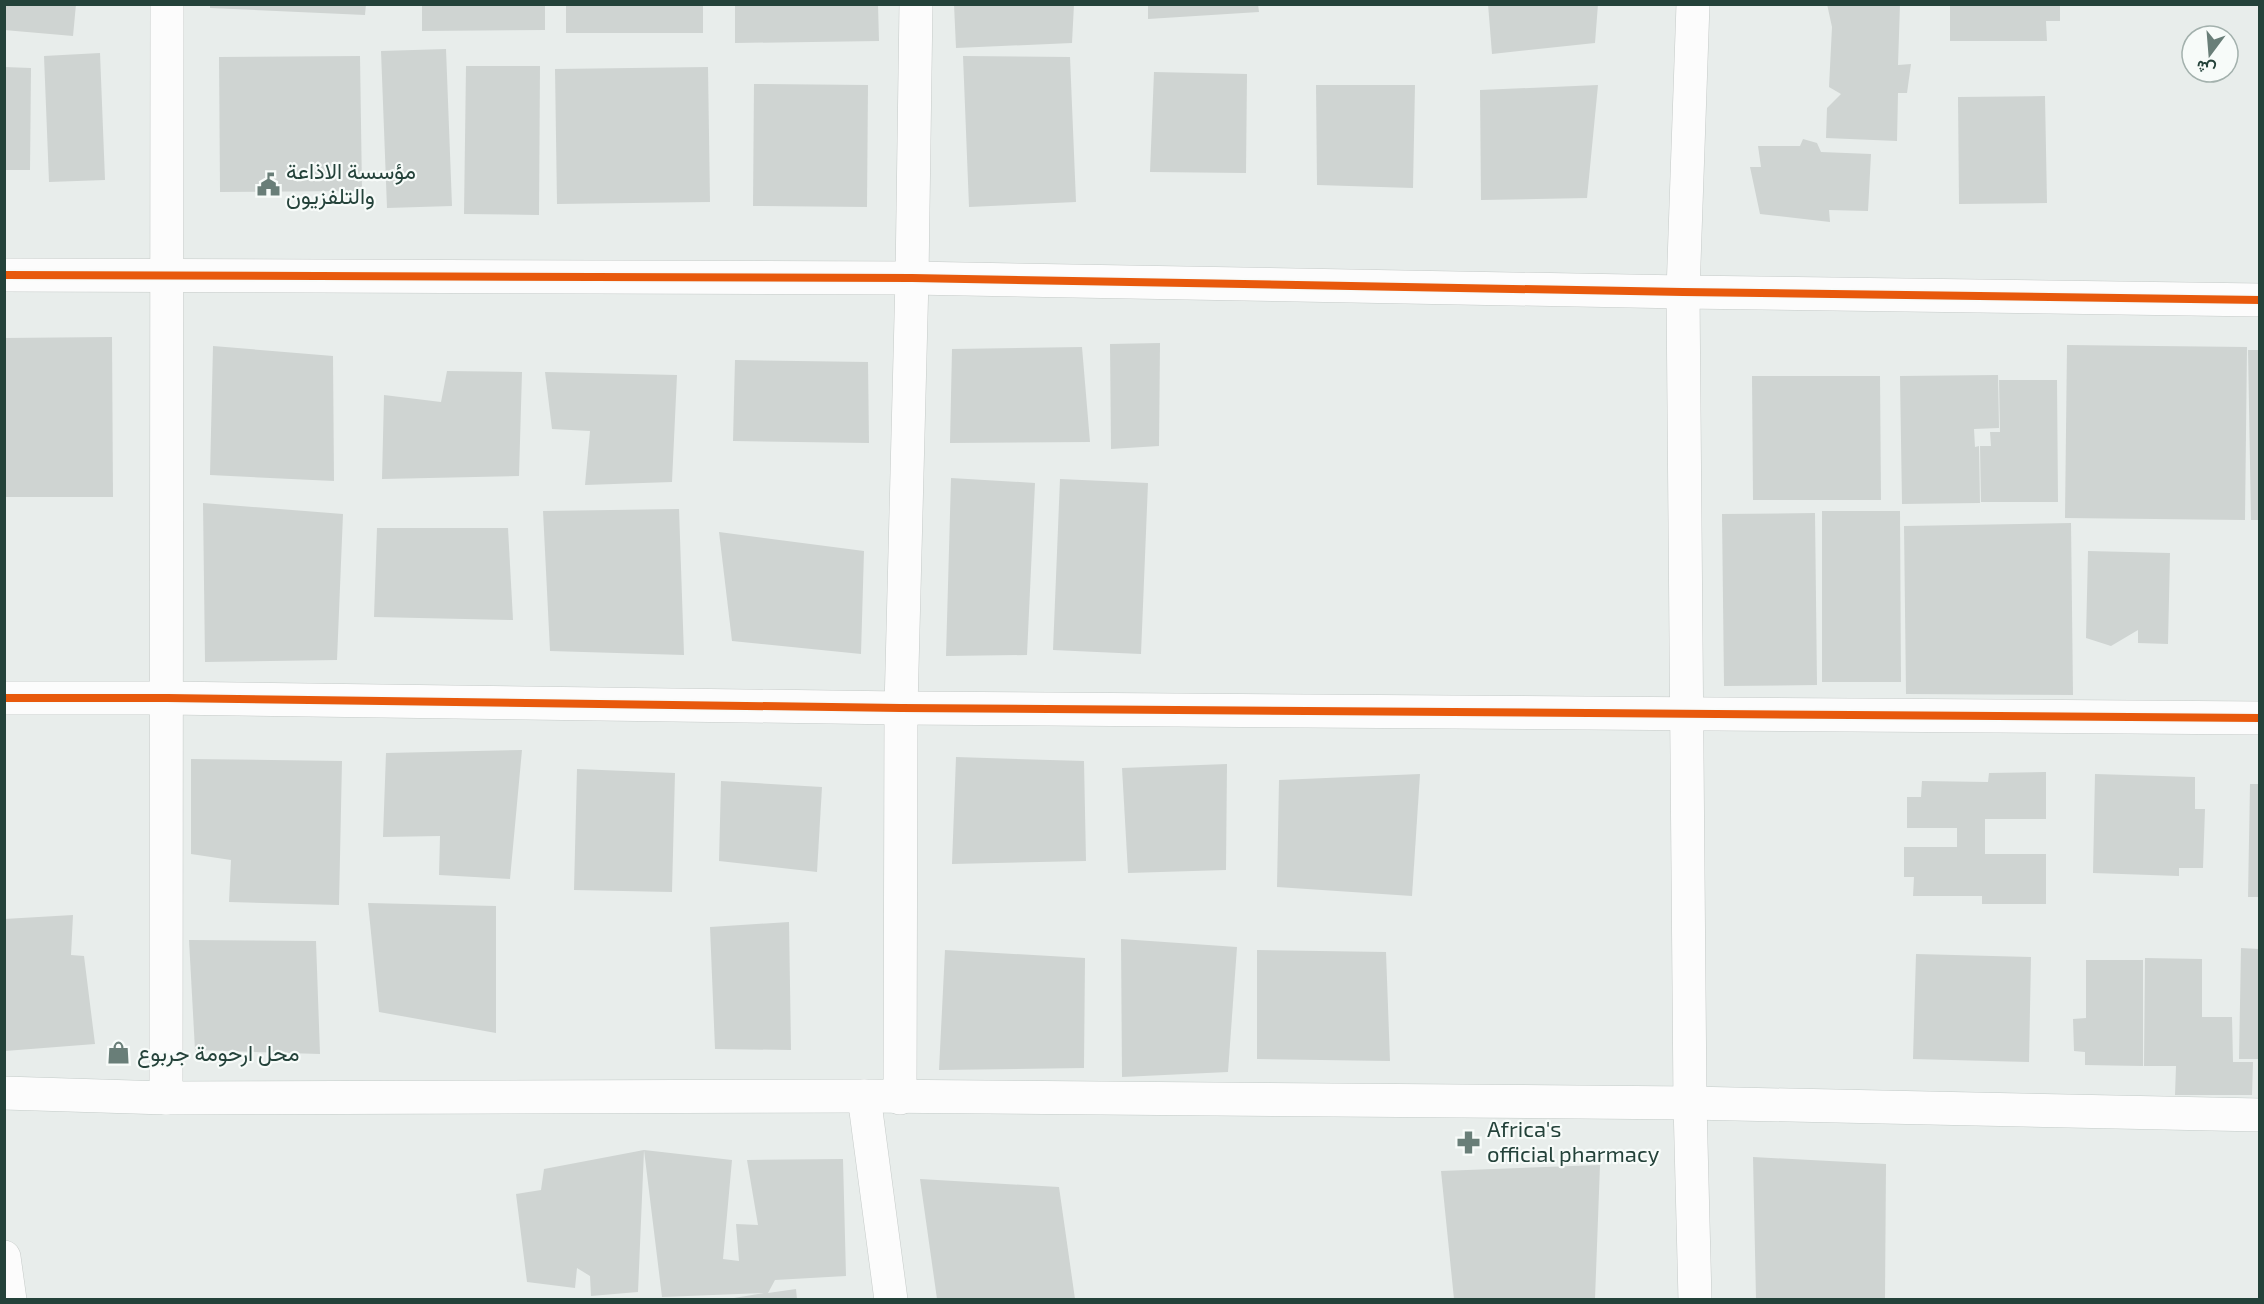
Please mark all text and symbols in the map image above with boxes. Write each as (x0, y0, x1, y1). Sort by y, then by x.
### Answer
north arrow (2180, 24, 2240, 84)
text: ش (2194, 56, 2218, 81)
place label: مؤسسة الاذاعة والتلفزيون (286, 157, 416, 210)
public building icon: مؤسسة الاذاعة والتلفزيون (255, 171, 281, 197)
place label: محل ارحومة جربوع (137, 1039, 299, 1068)
shop icon: محل ارحومة جربوع (106, 1040, 132, 1066)
place label: Africa's official pharmacy (1487, 1115, 1660, 1166)
pharmacy icon: Africa's official pharmacy (1456, 1129, 1482, 1155)

